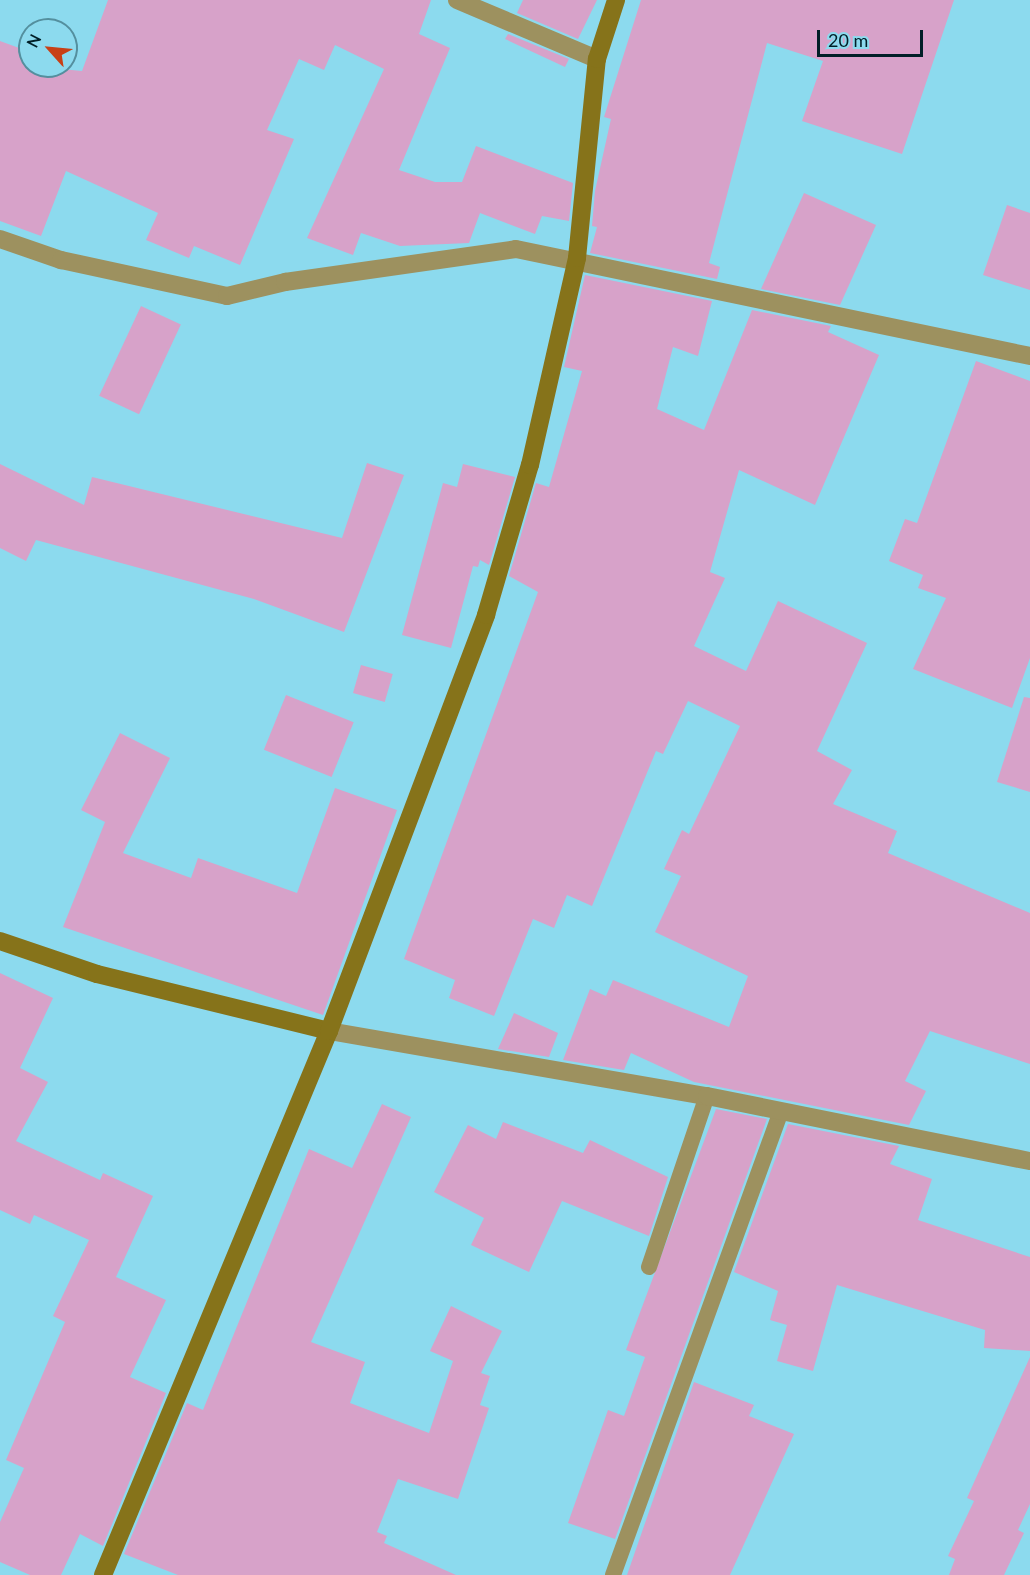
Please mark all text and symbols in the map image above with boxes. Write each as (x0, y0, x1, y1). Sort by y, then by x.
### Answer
north arrow (18, 18, 78, 78)
scale bar (820, 18, 926, 56)
text: 20 m (828, 29, 868, 51)
text: N (22, 31, 45, 50)

